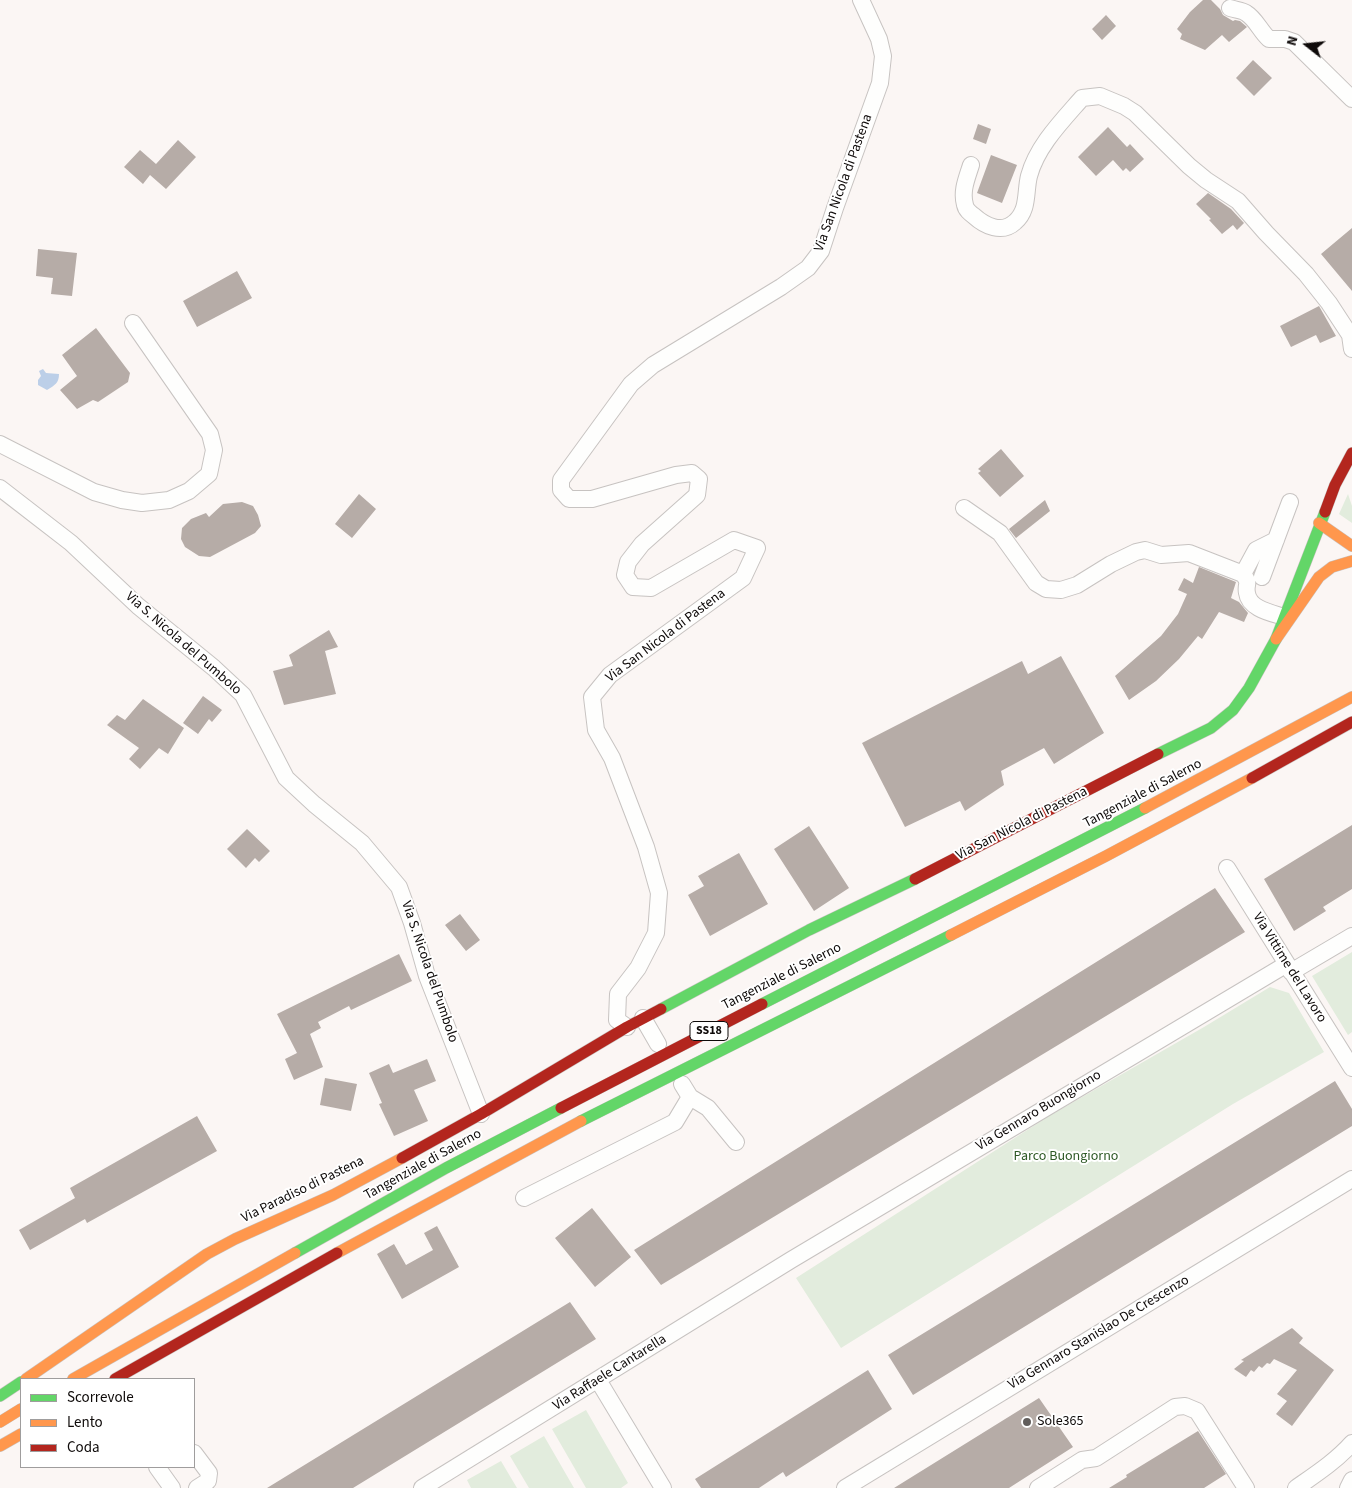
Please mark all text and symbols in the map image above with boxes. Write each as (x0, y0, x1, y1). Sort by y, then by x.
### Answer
north arrow (1282, 20, 1332, 70)
text: N (1282, 34, 1303, 48)
street label: Via San Nicola di Pastena (811, 112, 877, 254)
street label: Via San Nicola di Pastena (603, 586, 729, 686)
street label: Via S. Nicola del Pumbolo (121, 589, 245, 699)
street label: Tangenziale di Salerno (1081, 756, 1205, 832)
street label: Via San Nicola di Pastena (953, 784, 1091, 864)
street label: Via S. Nicola del Pumbolo (397, 899, 461, 1045)
street label: Via Vittime del Lavoro (1248, 910, 1330, 1026)
street label: Tangenziale di Salerno (720, 940, 844, 1014)
road number: SS18 (690, 1021, 728, 1040)
street label: Via Gennaro Buongiorno (973, 1067, 1105, 1155)
street label: Tangenziale di Salerno (361, 1126, 485, 1204)
park label: Parco Buongiorno (1014, 1149, 1118, 1165)
street label: Via Paradiso di Pastena (239, 1153, 367, 1227)
street label: Via Gennaro Stanislao De Crescenzo (1005, 1272, 1193, 1394)
street label: Via Raffaele Cantarella (550, 1331, 670, 1415)
legend (20, 1378, 195, 1468)
text: Scorrevole (67, 1387, 134, 1408)
text: Lento (67, 1412, 103, 1433)
place label: Sole365 (1037, 1414, 1083, 1430)
marker: Sole365 (1021, 1416, 1033, 1428)
text: Coda (67, 1437, 100, 1458)

